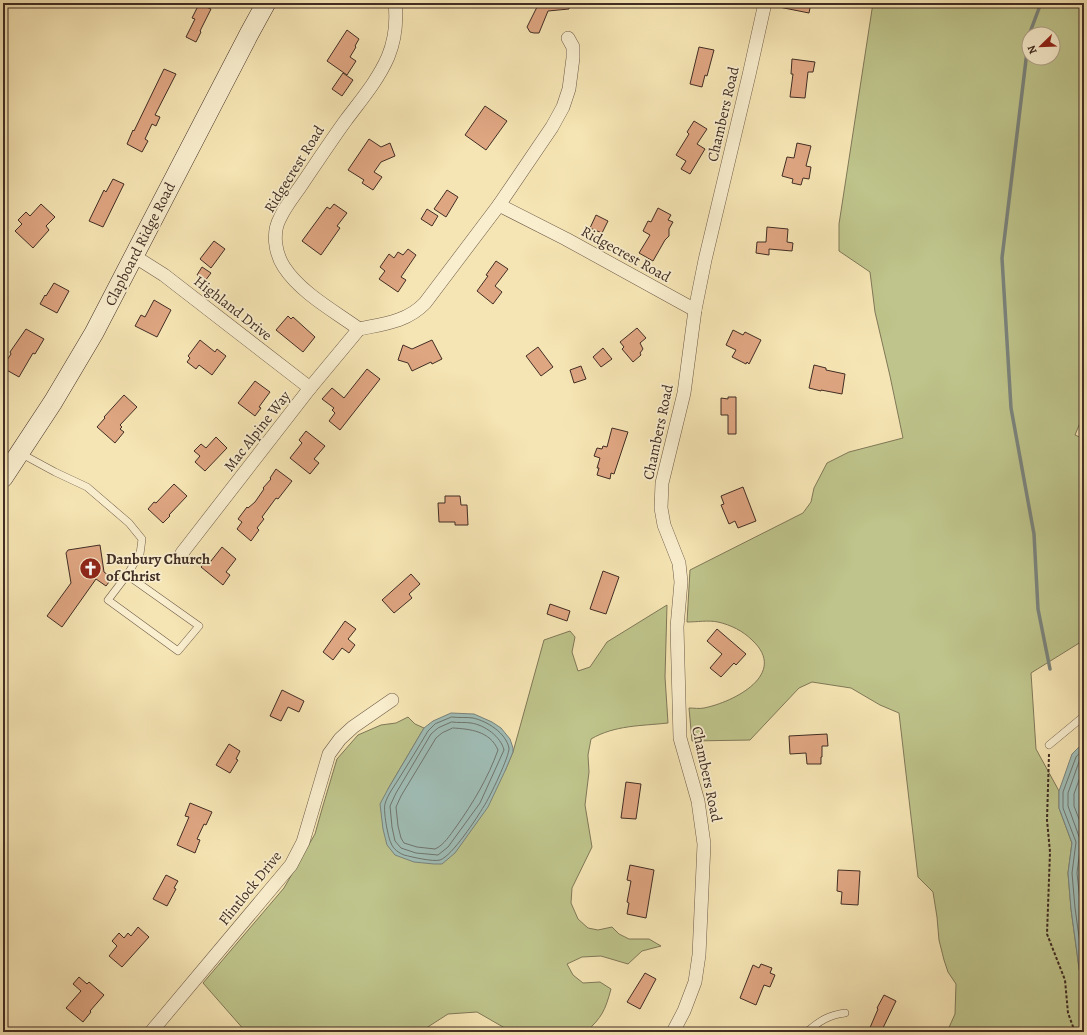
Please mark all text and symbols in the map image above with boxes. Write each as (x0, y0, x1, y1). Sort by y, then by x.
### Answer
north arrow (1021, 26, 1061, 66)
text: N (1024, 43, 1041, 56)
street label: Chambers Road (702, 63, 744, 164)
street label: Ridgecrest Road (259, 121, 329, 216)
street label: Clapboard Ridge Road (100, 178, 180, 309)
street label: Ridgecrest Road (578, 221, 675, 287)
street label: Highland Drive (190, 271, 277, 345)
street label: Chambers Road (638, 381, 678, 482)
street label: Mac Alpine Way (219, 386, 295, 475)
place label: Danbury Church of Christ (106, 549, 210, 586)
church icon: Danbury Church of Christ (78, 555, 104, 581)
street label: Chambers Road (687, 724, 727, 825)
street label: Flintlock Drive (214, 846, 286, 929)

